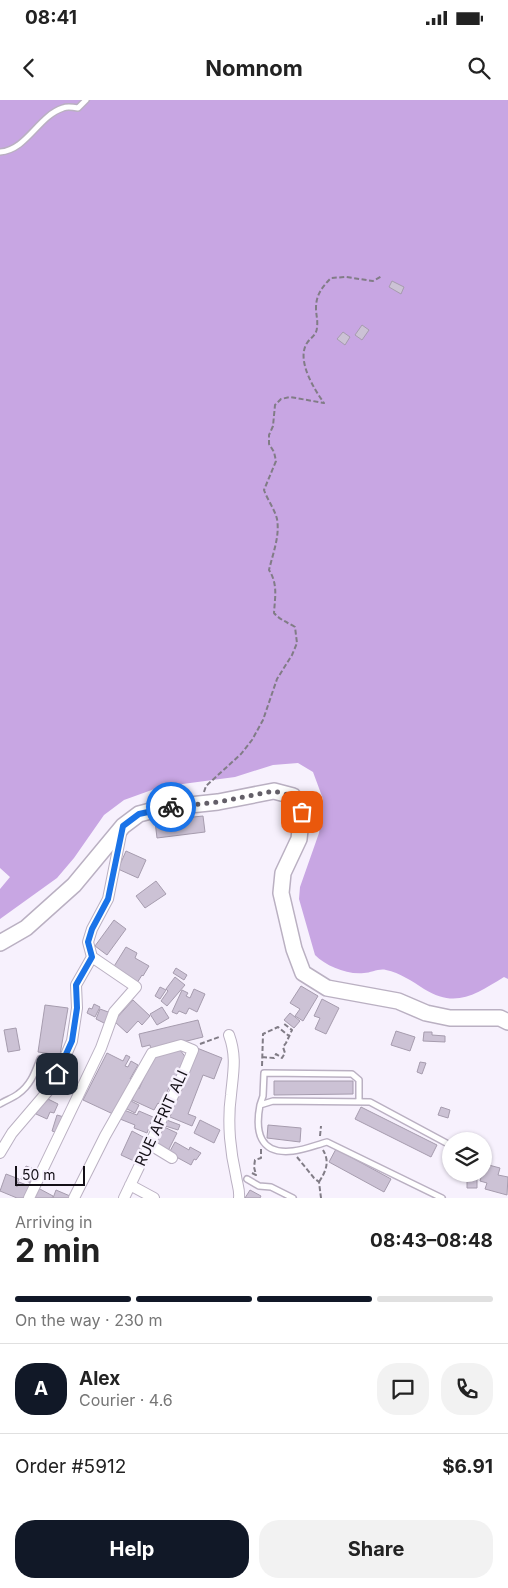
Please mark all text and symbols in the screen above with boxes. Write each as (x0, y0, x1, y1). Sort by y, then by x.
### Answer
text: 08:41 (25, 6, 77, 29)
icon: back (15, 54, 43, 82)
icon: search (465, 54, 493, 82)
text: Nomnom (205, 55, 303, 81)
courier (146, 782, 196, 832)
pin (281, 791, 323, 833)
icon: bike (157, 793, 185, 821)
icon: bag (288, 798, 316, 826)
pin (36, 1053, 78, 1095)
icon: home (43, 1060, 71, 1088)
street label: RUE AFRIT ALI (130, 1067, 192, 1169)
map controls (442, 1132, 492, 1182)
button: layers (442, 1132, 492, 1182)
scale bar (15, 1163, 85, 1186)
text: 50 m (22, 1166, 56, 1183)
text: Arriving in (15, 1212, 92, 1232)
text: 08:43–08:48 (370, 1229, 493, 1252)
text: 2 min (15, 1231, 101, 1270)
text: On the way · 230 m (15, 1310, 162, 1330)
button: chat (377, 1363, 429, 1415)
button: phone (441, 1363, 493, 1415)
text: Alex (79, 1367, 120, 1390)
text: A (34, 1377, 48, 1400)
text: Courier · 4.6 (79, 1390, 173, 1410)
text: Order #5912 (15, 1455, 126, 1478)
text: $6.91 (442, 1455, 493, 1478)
button: Help (15, 1520, 249, 1578)
button: Share (259, 1520, 493, 1578)

